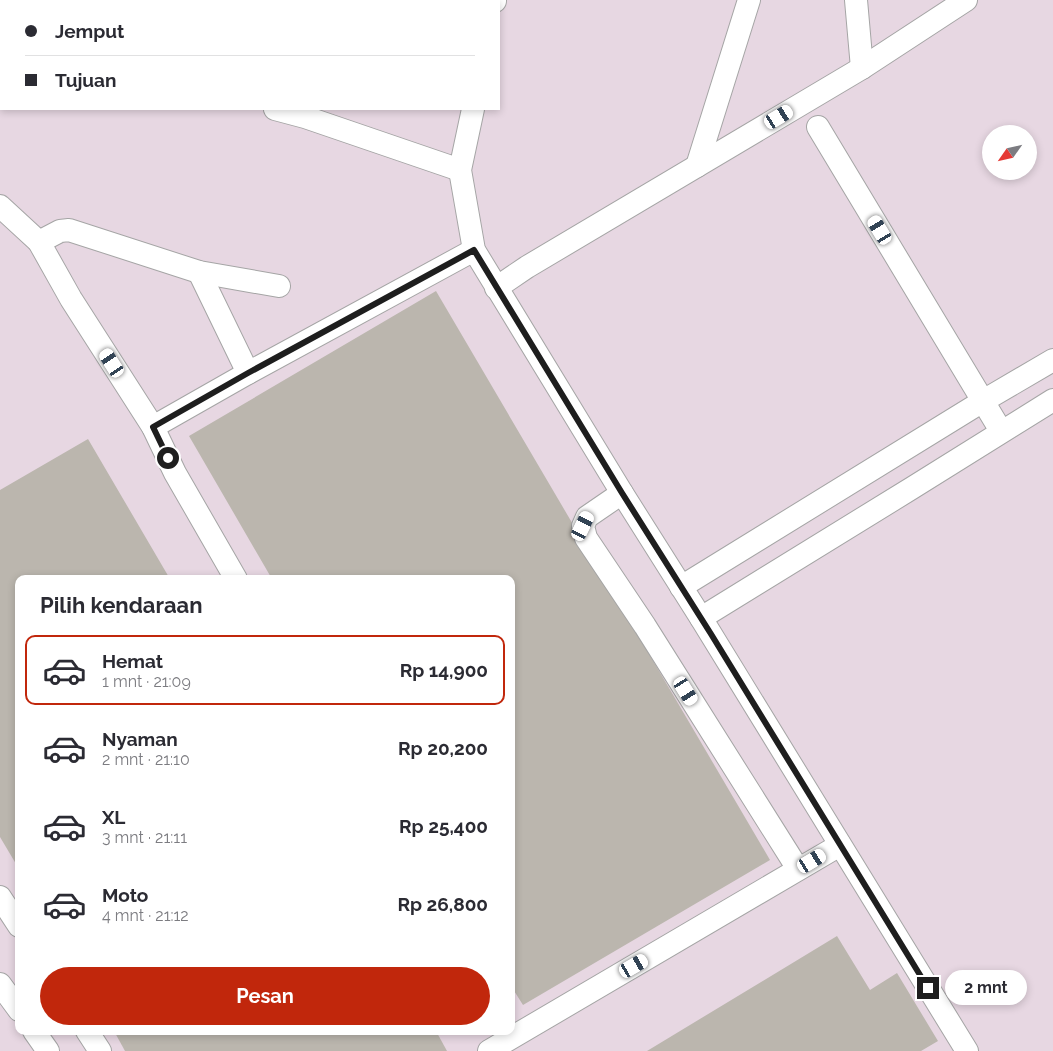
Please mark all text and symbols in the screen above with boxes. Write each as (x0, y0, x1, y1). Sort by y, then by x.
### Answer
text: Jemput (55, 20, 124, 42)
text: Tujuan (55, 69, 116, 91)
car (762, 103, 795, 131)
north arrow (982, 125, 1038, 180)
map controls (982, 125, 1037, 180)
car (865, 213, 894, 247)
car (97, 346, 126, 380)
route start (157, 447, 179, 469)
car (569, 509, 596, 543)
text: Pilih kendaraan (40, 592, 202, 618)
icon: car (42, 648, 87, 693)
text: Hemat (102, 650, 163, 672)
text: Rp 14,900 (400, 659, 488, 681)
text: 1 mnt · 21:09 (102, 672, 191, 691)
car (671, 674, 700, 708)
icon: car (42, 726, 87, 771)
text: Nyaman (102, 728, 178, 750)
text: Rp 20,200 (398, 737, 488, 759)
text: 2 mnt · 21:10 (102, 750, 190, 769)
icon: car (42, 804, 87, 849)
text: XL (102, 806, 125, 828)
text: Rp 25,400 (399, 815, 488, 837)
text: 3 mnt · 21:11 (102, 828, 187, 847)
car (795, 847, 828, 875)
icon: car (42, 882, 87, 927)
text: Moto (102, 884, 148, 906)
text: Rp 26,800 (397, 893, 488, 915)
text: 4 mnt · 21:12 (102, 906, 189, 925)
car (617, 952, 650, 980)
button: Pesan (40, 967, 490, 1025)
callout: 2 mnt (946, 970, 1028, 1006)
route end (917, 977, 939, 999)
text: 2 mnt (964, 978, 1008, 997)

